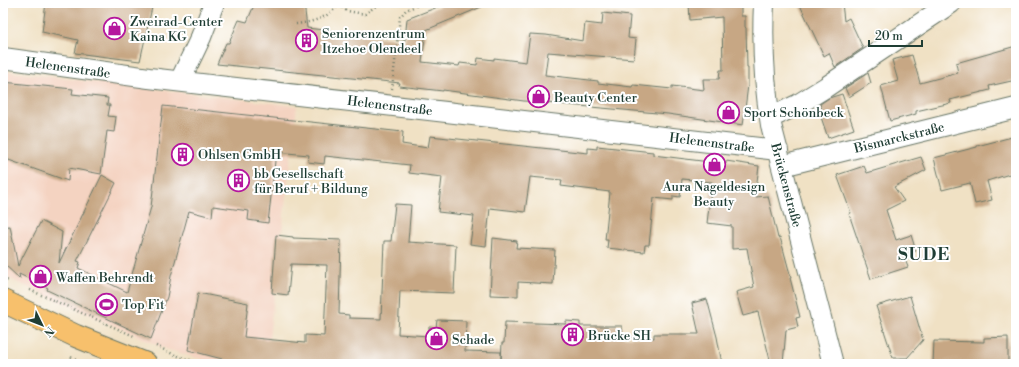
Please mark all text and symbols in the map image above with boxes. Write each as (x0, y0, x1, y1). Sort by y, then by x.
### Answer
place label: Zweirad-Center Kaina KG (130, 14, 223, 45)
shop icon: Zweirad-Center Kaina KG (101, 15, 127, 41)
scale bar (869, 22, 922, 48)
place label: Seniorenzentrum Itzehoe Olendeel (322, 26, 426, 57)
building icon: Seniorenzentrum Itzehoe Olendeel (293, 27, 319, 53)
text: 20 m (875, 29, 903, 44)
street label: Helenenstraße (24, 54, 112, 82)
shop icon: Beauty Center (526, 84, 552, 110)
place label: Beauty Center (553, 90, 638, 106)
street label: Helenenstraße (346, 93, 434, 119)
shop icon: Sport Schönbeck (716, 99, 742, 125)
place label: Sport Schönbeck (744, 105, 845, 121)
street label: Bismarckstraße (851, 119, 947, 157)
street label: Helenenstraße (668, 130, 756, 156)
street label: Brückenstraße (767, 140, 805, 230)
building icon: Ohlsen GmbH (169, 141, 195, 167)
place label: Ohlsen GmbH (198, 147, 282, 163)
shop icon: Aura Nageldesign Beauty (701, 151, 727, 177)
place label: bb Gesellschaft für Beruf + Bildung (254, 166, 368, 197)
building icon: bb Gesellschaft für Beruf + Bildung (225, 167, 251, 193)
place label: Aura Nageldesign Beauty (662, 179, 765, 210)
district label: SUDE (898, 244, 950, 266)
shop icon: Waffen Behrendt (28, 264, 54, 290)
place label: Waffen Behrendt (55, 270, 154, 286)
sports icon: Top Fit (93, 291, 119, 317)
place label: Top Fit (122, 297, 165, 313)
north arrow (22, 305, 62, 345)
building icon: Brücke SH (560, 322, 586, 348)
text: N (40, 323, 57, 339)
shop icon: Schade (424, 326, 450, 352)
place label: Brücke SH (587, 328, 651, 344)
place label: Schade (452, 332, 495, 348)

